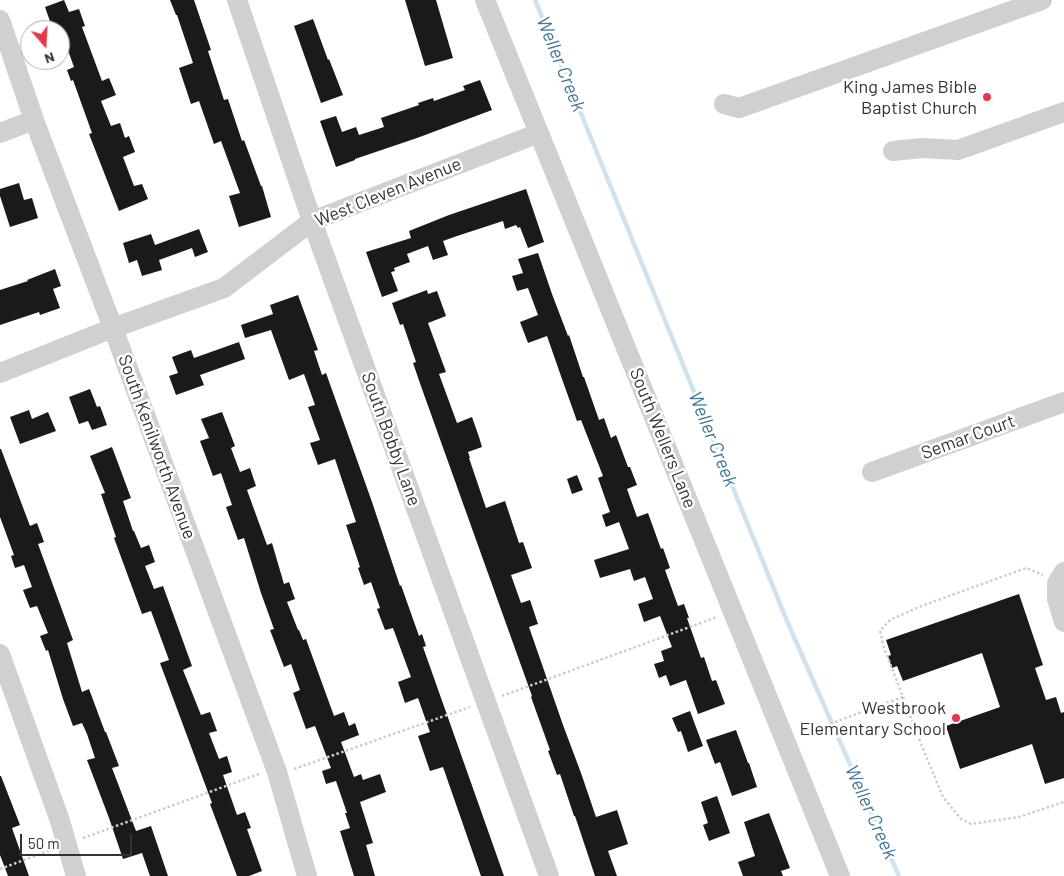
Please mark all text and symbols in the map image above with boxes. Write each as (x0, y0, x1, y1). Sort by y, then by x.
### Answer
water label: Weller Creek (532, 13, 590, 115)
north arrow (20, 20, 70, 70)
text: N (43, 49, 57, 68)
place label: King James Bible Baptist Church (843, 76, 977, 118)
marker: King James Bible Baptist Church (981, 91, 993, 103)
street label: West Cleven Avenue (312, 153, 464, 231)
street label: South Kenilworth Avenue (114, 352, 200, 542)
street label: South Wellers Lane (625, 365, 701, 511)
street label: South Bobby Lane (357, 369, 425, 509)
water label: Weller Creek (684, 388, 742, 490)
street label: Semar Court (918, 410, 1018, 464)
place label: Westbrook Elementary School (799, 697, 946, 740)
marker: Westbrook Elementary School (950, 712, 962, 724)
water label: Weller Creek (840, 761, 902, 863)
scale bar (22, 824, 135, 856)
text: 50 m (28, 834, 60, 852)

